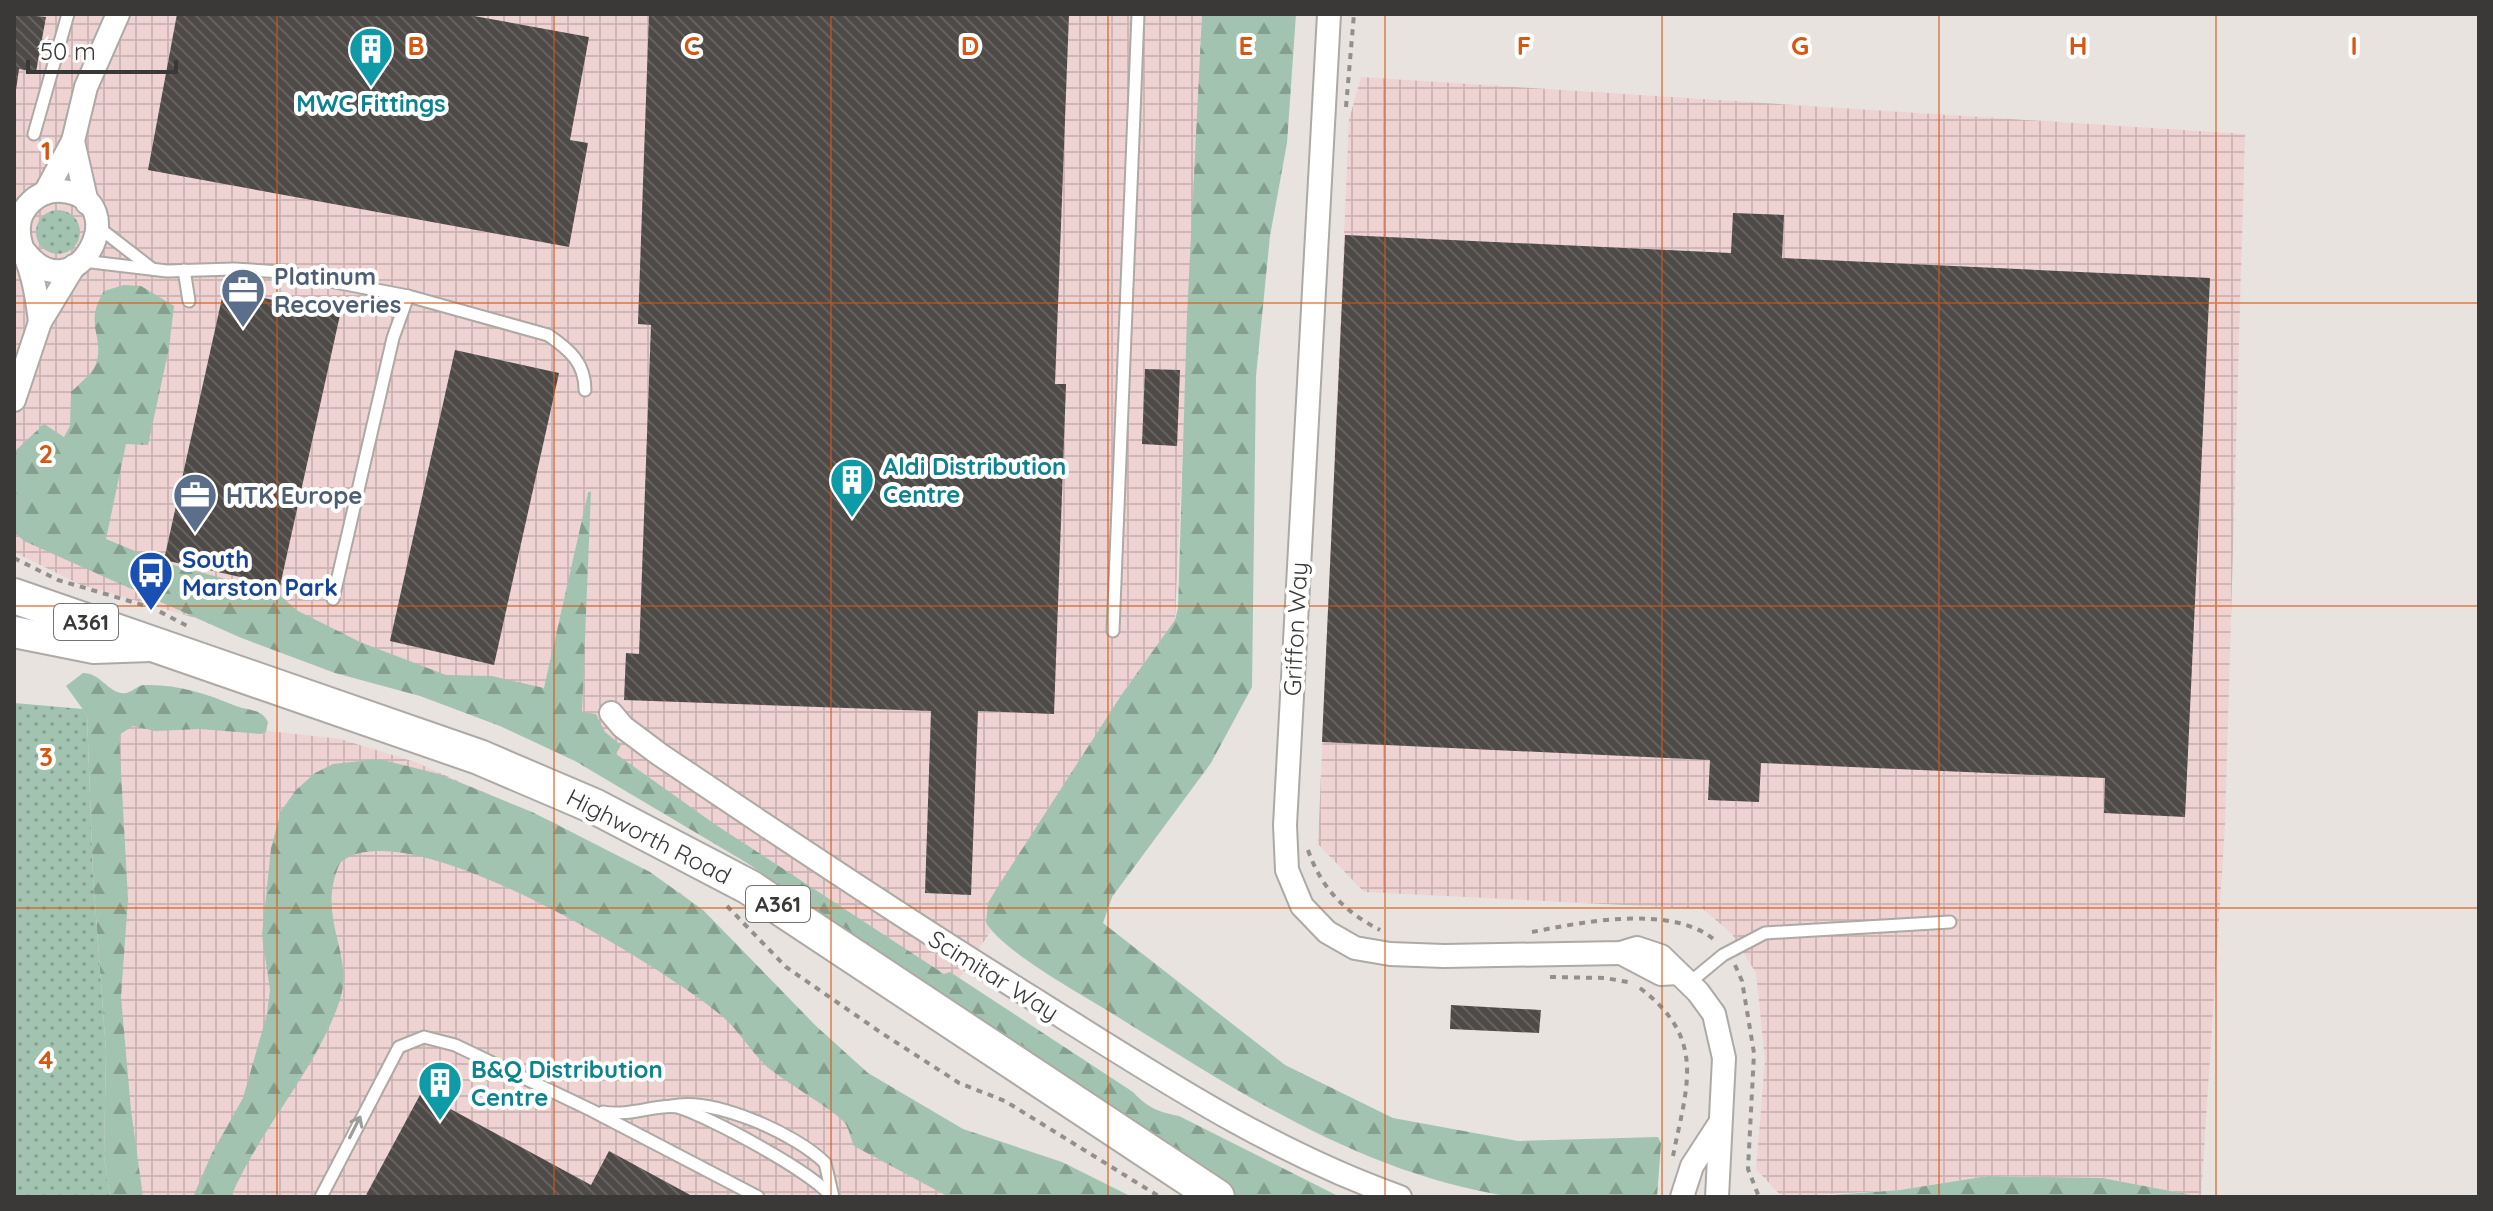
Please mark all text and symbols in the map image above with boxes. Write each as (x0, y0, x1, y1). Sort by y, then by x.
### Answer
scale bar (28, 24, 176, 74)
building icon: MWC Fittings (347, 25, 395, 88)
text: B (407, 29, 425, 62)
text: C (684, 29, 700, 62)
text: D (961, 29, 979, 62)
text: E (1239, 29, 1253, 62)
text: F (1517, 29, 1531, 62)
text: G (1791, 29, 1809, 62)
text: H (2069, 29, 2087, 62)
text: I (2350, 29, 2358, 62)
text: 50 m (40, 36, 96, 66)
place label: MWC Fittings (296, 88, 446, 118)
text: 1 (41, 134, 51, 167)
place label: Platinum Recoveries (274, 261, 401, 319)
office icon: Platinum Recoveries (219, 266, 267, 329)
text: 2 (39, 437, 53, 470)
place label: Aldi Distribution Centre (883, 451, 1066, 509)
building icon: Aldi Distribution Centre (828, 456, 876, 519)
office icon: HTK Europe (171, 471, 219, 534)
place label: HTK Europe (226, 480, 362, 510)
place label: South Marston Park (182, 544, 338, 602)
bus stop icon: South Marston Park (127, 549, 175, 612)
street label: Griffon Way (1277, 561, 1313, 697)
road number: A361 (54, 604, 118, 640)
text: 3 (39, 740, 53, 773)
street label: Highworth Road (562, 782, 736, 890)
road number: A361 (746, 886, 810, 922)
street label: Scimitar Way (923, 923, 1065, 1027)
text: 4 (38, 1043, 54, 1076)
place label: B&Q Distribution Centre (471, 1054, 663, 1112)
building icon: B&Q Distribution Centre (416, 1059, 464, 1122)
one-way arrow (348, 1116, 364, 1139)

